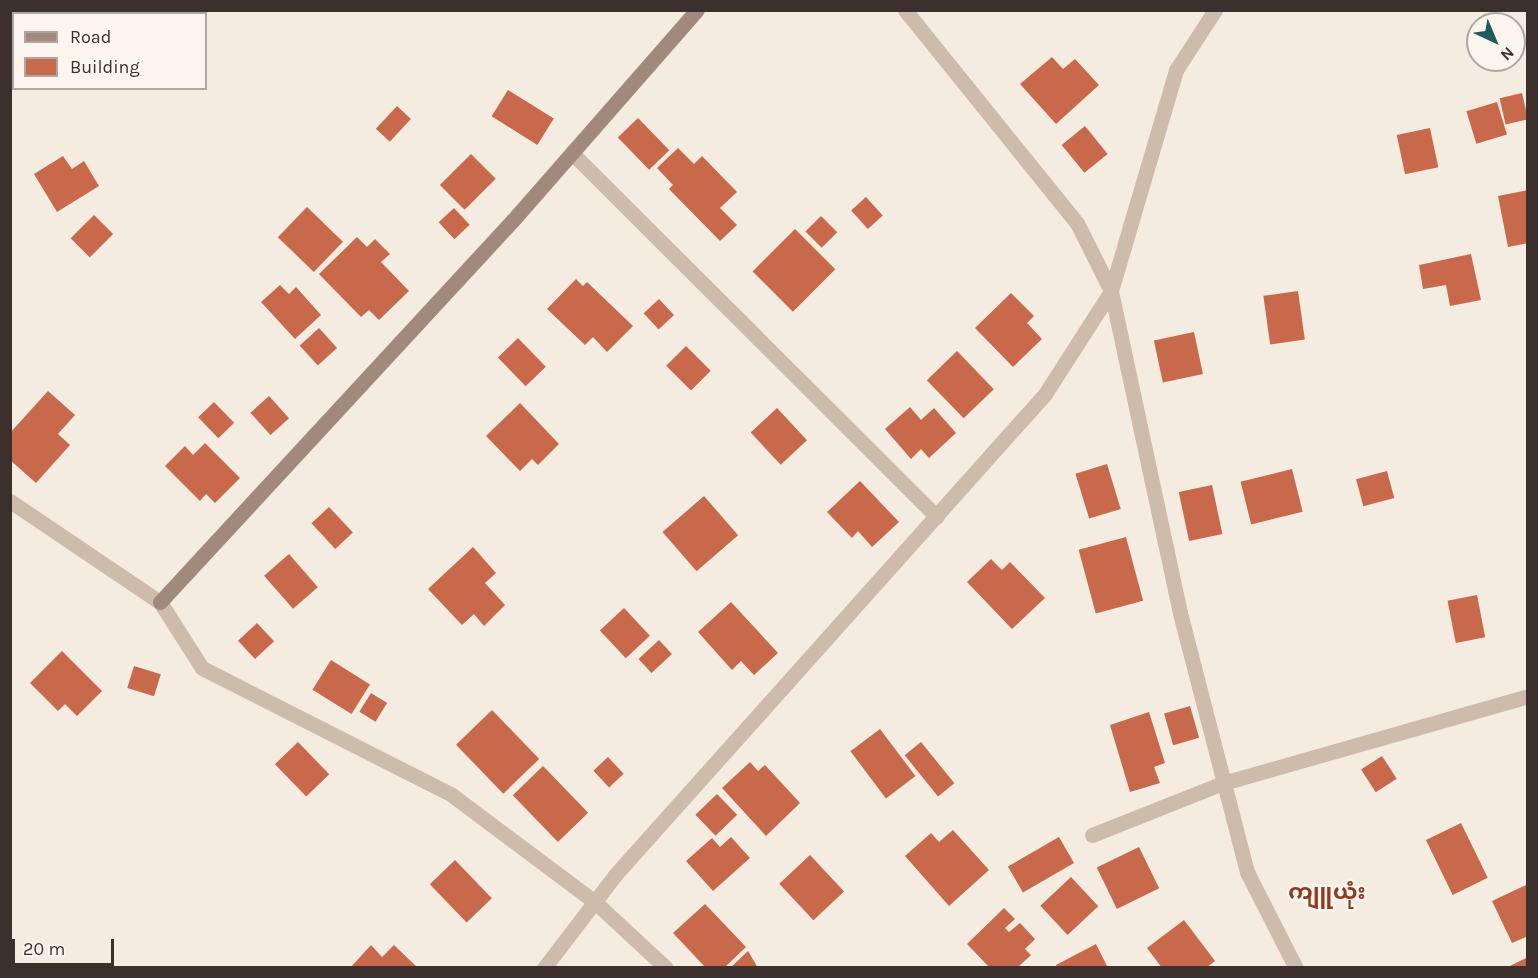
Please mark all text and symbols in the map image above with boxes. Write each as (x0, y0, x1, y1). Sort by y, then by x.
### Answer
legend (12, 12, 207, 90)
north arrow (1466, 12, 1526, 72)
text: Road (70, 26, 111, 48)
text: N (1497, 43, 1518, 65)
text: Building (70, 56, 140, 78)
district label: ကျူယုံး (1288, 880, 1366, 906)
scale bar (15, 927, 117, 965)
text: 20 m (23, 938, 65, 960)

